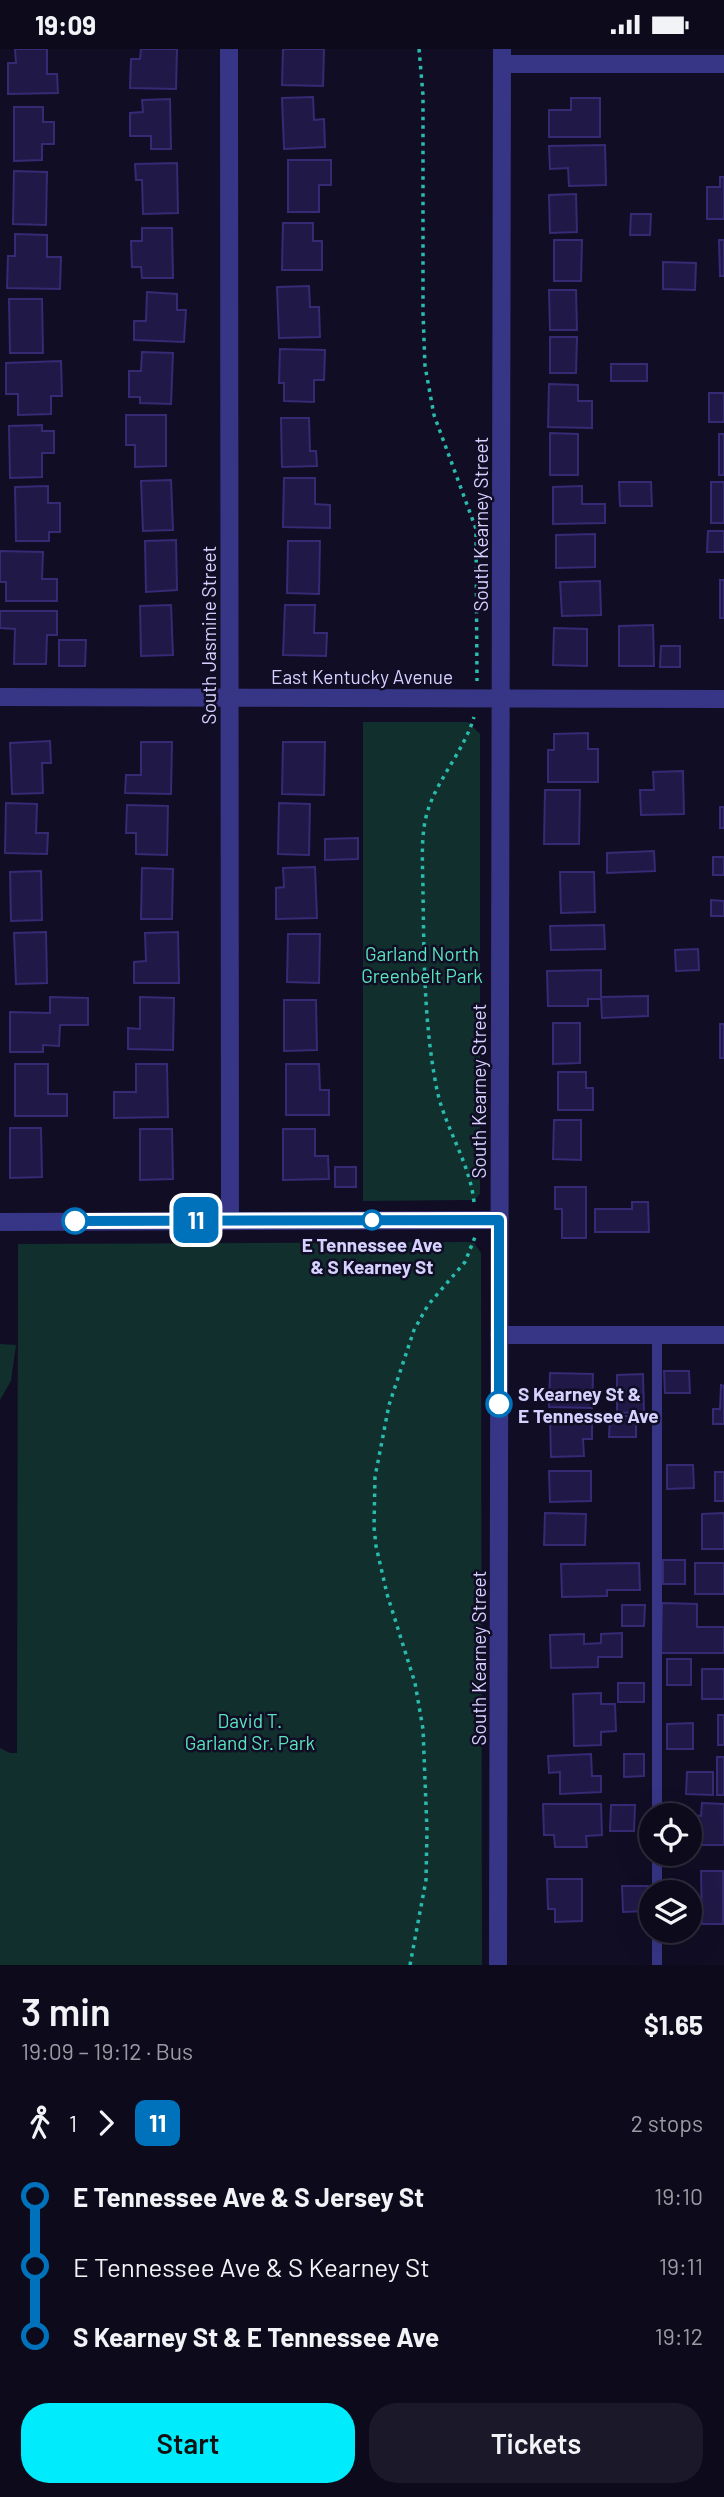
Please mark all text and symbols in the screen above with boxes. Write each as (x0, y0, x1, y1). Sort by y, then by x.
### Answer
text: 19:09 (35, 9, 96, 40)
street label: South Kearney Street (469, 437, 492, 612)
street label: South Jasmine Street (197, 546, 220, 724)
street label: East Kentucky Avenue (271, 665, 453, 688)
park label: Garland North Greenbelt Park (361, 942, 483, 987)
street label: South Kearney Street (467, 1004, 490, 1179)
line badge: 11 (164, 1197, 228, 1243)
text: 11 (187, 1205, 205, 1234)
unlabelled marker (62, 1208, 88, 1234)
marker: E Tennessee Ave & S Kearney St (362, 1210, 382, 1230)
place label: E Tennessee Ave & S Kearney St (302, 1233, 442, 1278)
place label: S Kearney St & E Tennessee Ave (518, 1382, 659, 1427)
marker: S Kearney St & E Tennessee Ave (486, 1391, 512, 1417)
street label: South Kearney Street (467, 1571, 490, 1746)
park label: David T. Garland Sr. Park (185, 1709, 315, 1754)
map controls (639, 1803, 702, 1943)
button: locate (639, 1803, 702, 1866)
button: layers (639, 1880, 702, 1943)
text: 3 min (21, 1988, 111, 2034)
text: $1.65 (644, 2009, 703, 2040)
text: 19:09 – 19:12 · Bus (21, 2037, 193, 2065)
icon: walk (21, 2104, 59, 2142)
icon: forward (87, 2104, 125, 2142)
text: 11 (149, 2108, 166, 2137)
text: 1 (69, 2109, 77, 2137)
text: 2 stops (631, 2109, 703, 2137)
text: E Tennessee Ave & S Jersey St (73, 2181, 424, 2212)
text: 19:10 (654, 2182, 703, 2210)
text: E Tennessee Ave & S Kearney St (73, 2251, 430, 2282)
text: 19:11 (659, 2252, 703, 2280)
text: S Kearney St & E Tennessee Ave (73, 2321, 439, 2352)
text: 19:12 (655, 2322, 703, 2350)
button: Start (21, 2403, 355, 2483)
button: Tickets (369, 2403, 703, 2483)

